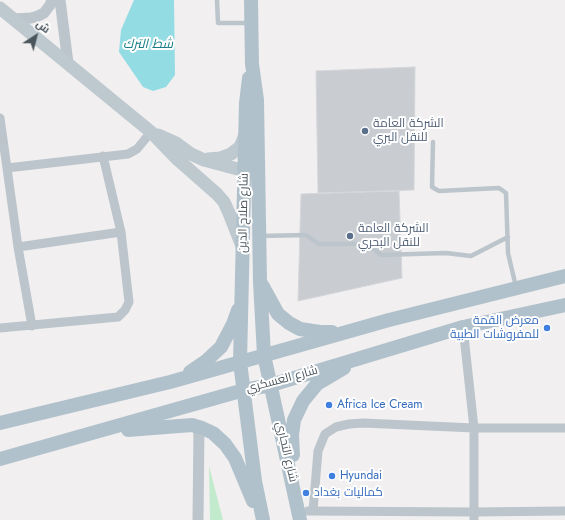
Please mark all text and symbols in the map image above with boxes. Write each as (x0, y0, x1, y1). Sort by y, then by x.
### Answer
north arrow (16, 16, 56, 56)
text: ش (33, 16, 53, 37)
water label: شط الترك (123, 37, 173, 53)
place label: الشركة العامة للنقل البري (373, 117, 444, 145)
marker: الشركة العامة للنقل البري (360, 126, 370, 136)
street label: شارع صلاح الدين (236, 173, 252, 253)
place label: الشركة العامة للنقل البحري (358, 222, 429, 250)
marker: الشركة العامة للنقل البحري (345, 231, 355, 241)
place label: معرض القمة للمفروشات الطبية (450, 314, 539, 342)
marker: معرض القمة للمفروشات الطبية (542, 323, 552, 333)
street label: شارع العسكري (245, 364, 319, 396)
place label: Africa Ice Cream (337, 398, 423, 412)
marker: Africa Ice Cream (324, 400, 334, 410)
street label: شارع التجاري (272, 420, 300, 484)
place label: Hyundai (340, 469, 382, 483)
marker: Hyundai (327, 471, 337, 481)
place label: كماليات بغداد (314, 486, 383, 500)
marker: كماليات بغداد (301, 488, 311, 498)

